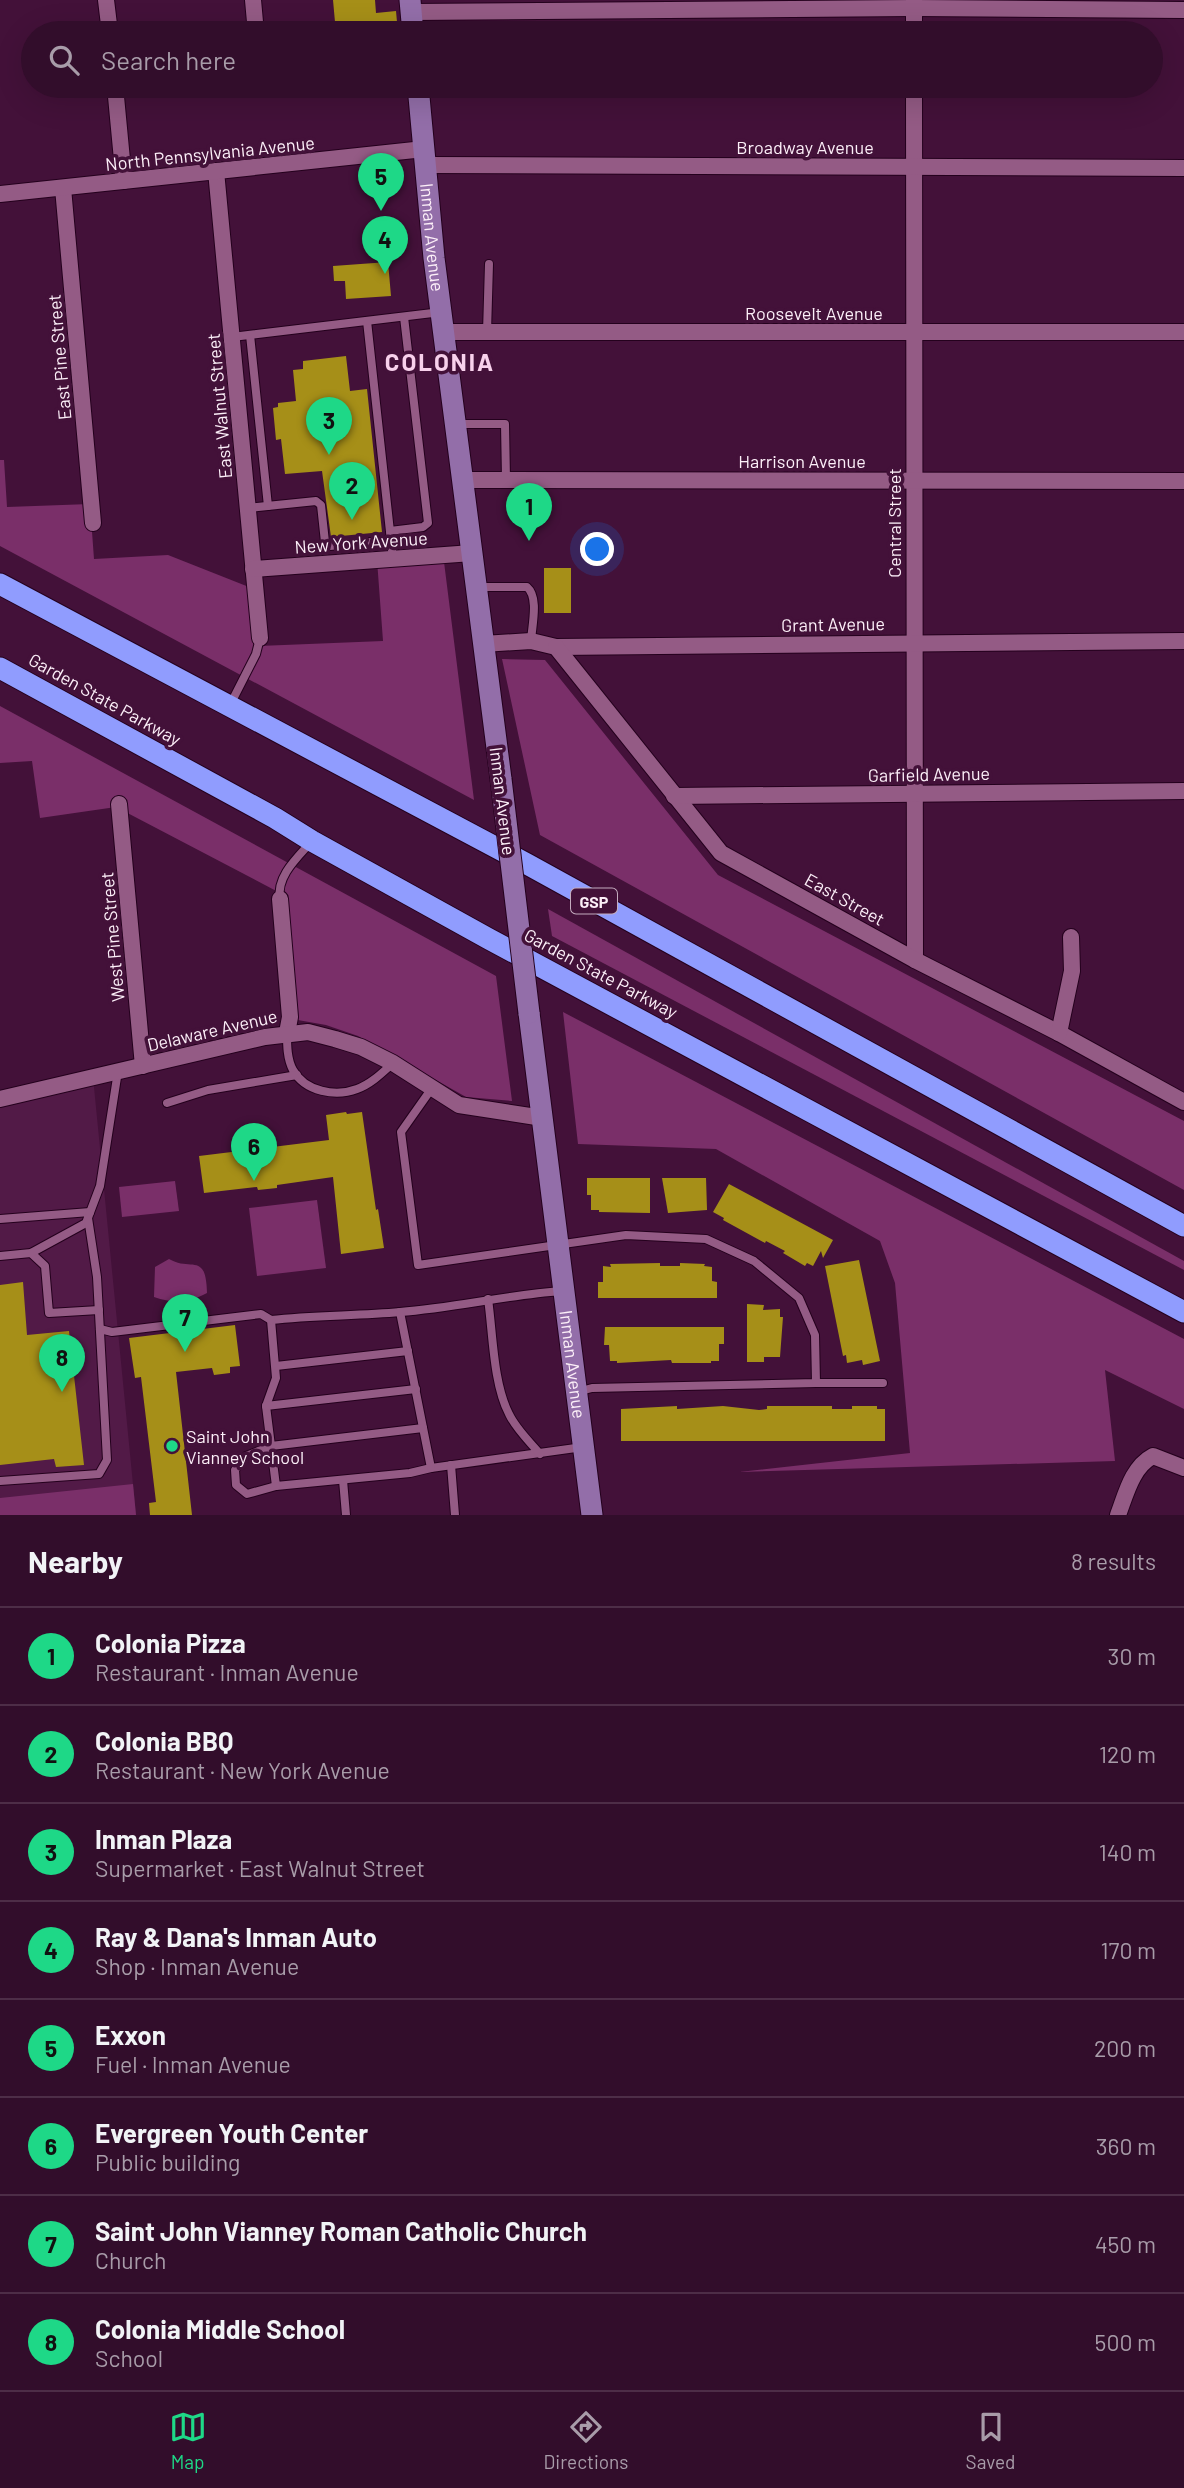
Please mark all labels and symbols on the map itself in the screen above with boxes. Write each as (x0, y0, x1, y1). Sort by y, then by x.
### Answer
street label: North Pennsylvania Avenue (104, 131, 316, 175)
street label: Broadway Avenue (736, 136, 874, 158)
pin: 5 (358, 153, 404, 211)
street label: Inman Avenue (416, 182, 449, 293)
pin: 4 (362, 216, 408, 274)
street label: East Pine Street (43, 293, 75, 421)
street label: Roosevelt Avenue (745, 302, 883, 324)
street label: East Walnut Street (202, 332, 236, 480)
district label: COLONIA (385, 347, 495, 376)
pin: 3 (306, 397, 352, 455)
street label: Harrison Avenue (738, 450, 866, 472)
pin: 2 (329, 462, 375, 520)
street label: Central Street (883, 468, 905, 578)
pin: 1 (506, 483, 552, 541)
street label: New York Avenue (294, 526, 428, 558)
your location (580, 532, 614, 566)
street label: Grant Avenue (781, 612, 885, 636)
street label: Garden State Parkway (25, 648, 185, 750)
street label: Inman Avenue (485, 746, 521, 856)
street label: Garfield Avenue (868, 762, 990, 786)
street label: East Street (801, 868, 889, 930)
street label: West Pine Street (95, 871, 129, 1003)
road number: GSP (571, 888, 617, 914)
street label: Garden State Parkway (521, 923, 681, 1023)
street label: Delaware Avenue (145, 1004, 279, 1056)
pin: 6 (231, 1123, 277, 1181)
pin: 7 (162, 1294, 208, 1352)
street label: Inman Avenue (555, 1309, 591, 1420)
pin: 8 (39, 1334, 85, 1392)
place label: Saint John Vianney School (186, 1425, 304, 1468)
marker: Saint John Vianney School (164, 1438, 180, 1454)

